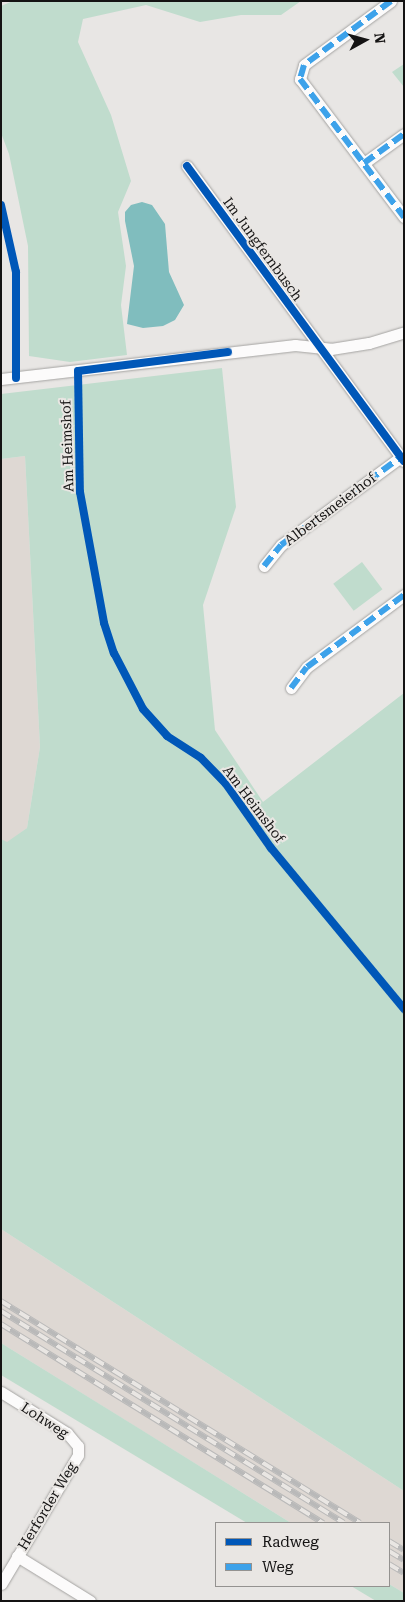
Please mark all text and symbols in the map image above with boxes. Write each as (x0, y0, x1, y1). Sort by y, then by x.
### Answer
north arrow (340, 15, 390, 65)
text: N (371, 32, 388, 44)
street label: Im Jungfernbusch (220, 194, 306, 304)
street label: Am Heimshof (57, 400, 77, 492)
street label: Albertsmeierhof (281, 469, 379, 549)
street label: Am Heimshof (220, 762, 288, 846)
street label: Lohweg (18, 1398, 72, 1442)
street label: Herforder Weg (14, 1459, 80, 1553)
legend (215, 1522, 390, 1587)
text: Radweg (262, 1533, 319, 1551)
text: Weg (262, 1558, 293, 1576)

